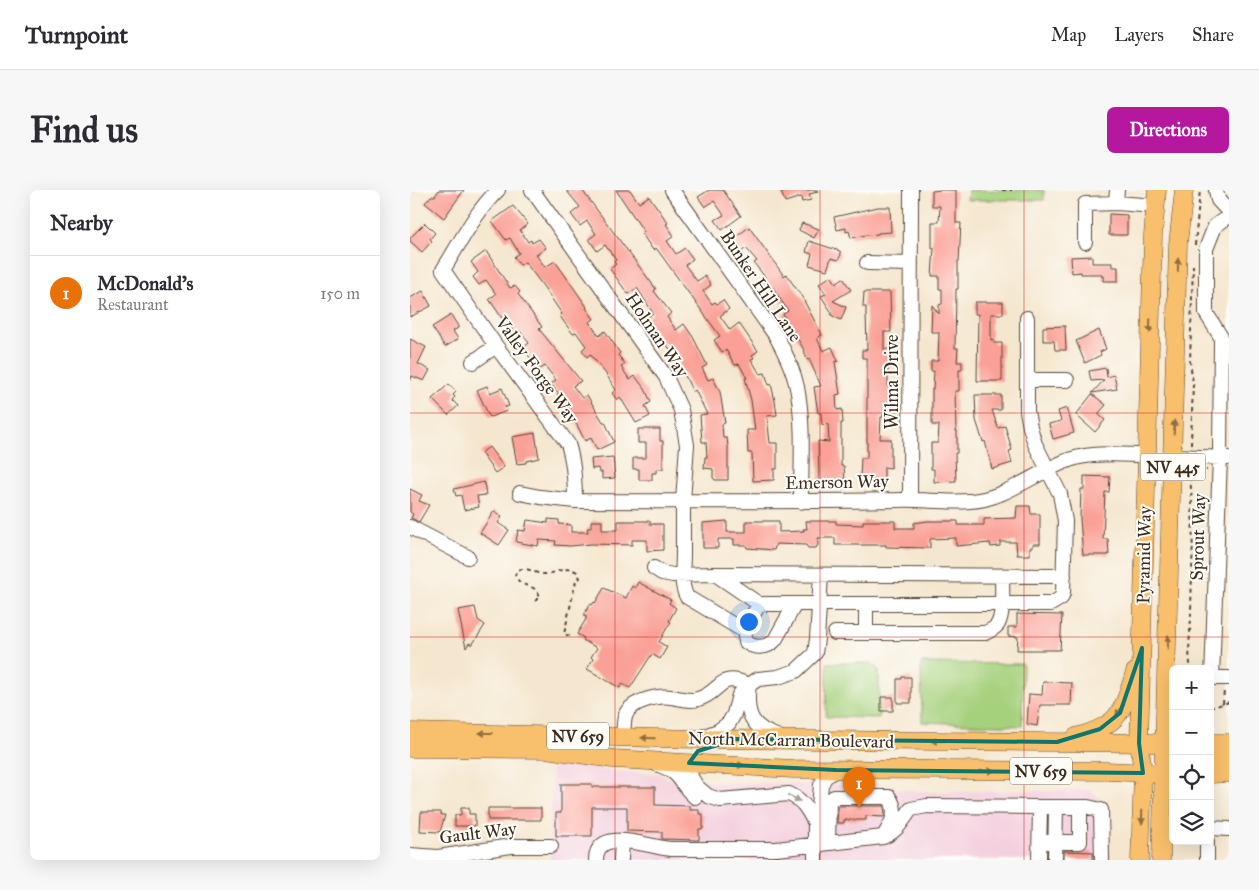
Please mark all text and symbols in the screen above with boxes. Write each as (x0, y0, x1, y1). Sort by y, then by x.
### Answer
text: Turnpoint (25, 20, 128, 50)
text: Map (1051, 24, 1086, 46)
text: Layers (1114, 24, 1164, 46)
text: Share (1192, 24, 1234, 46)
button: Directions (1107, 107, 1229, 153)
text: Find us (30, 109, 138, 152)
text: Nearby (50, 210, 113, 236)
street label: Bunker Hill Lane (716, 226, 806, 346)
one-way arrow (1174, 256, 1182, 272)
text: McDonald's (97, 272, 193, 295)
text: 1 (63, 284, 69, 303)
text: 150 m (320, 284, 360, 303)
street label: Holman Way (621, 288, 694, 382)
text: Restaurant (97, 295, 169, 314)
street label: Valley Forge Way (489, 311, 584, 429)
one-way arrow (1146, 318, 1154, 334)
street label: Wilma Drive (881, 334, 903, 430)
one-way arrow (1170, 419, 1178, 435)
road number: NV 445 (1140, 454, 1206, 480)
street label: Emerson Way (785, 470, 890, 494)
street label: Sprout Way (1185, 493, 1211, 581)
street label: Pyramid Way (1132, 505, 1156, 604)
your location (736, 609, 762, 635)
one-way arrow (1165, 634, 1173, 650)
map controls (1169, 665, 1214, 845)
button: + (1169, 665, 1214, 710)
one-way arrow (1116, 703, 1125, 717)
button: − (1169, 710, 1214, 755)
road number: NV 659 (547, 722, 609, 750)
street label: North McCarran Boulevard (688, 727, 894, 753)
one-way arrow (477, 729, 493, 737)
one-way arrow (640, 734, 656, 742)
one-way arrow (930, 737, 946, 745)
button: locate (1169, 755, 1214, 800)
road number: NV 659 (1010, 758, 1072, 784)
one-way arrow (730, 762, 746, 770)
pin: 1 (843, 767, 875, 808)
one-way arrow (980, 767, 996, 775)
one-way arrow (787, 794, 802, 802)
button: layers (1169, 800, 1214, 845)
one-way arrow (1137, 809, 1145, 825)
street label: Gault Way (438, 817, 518, 849)

